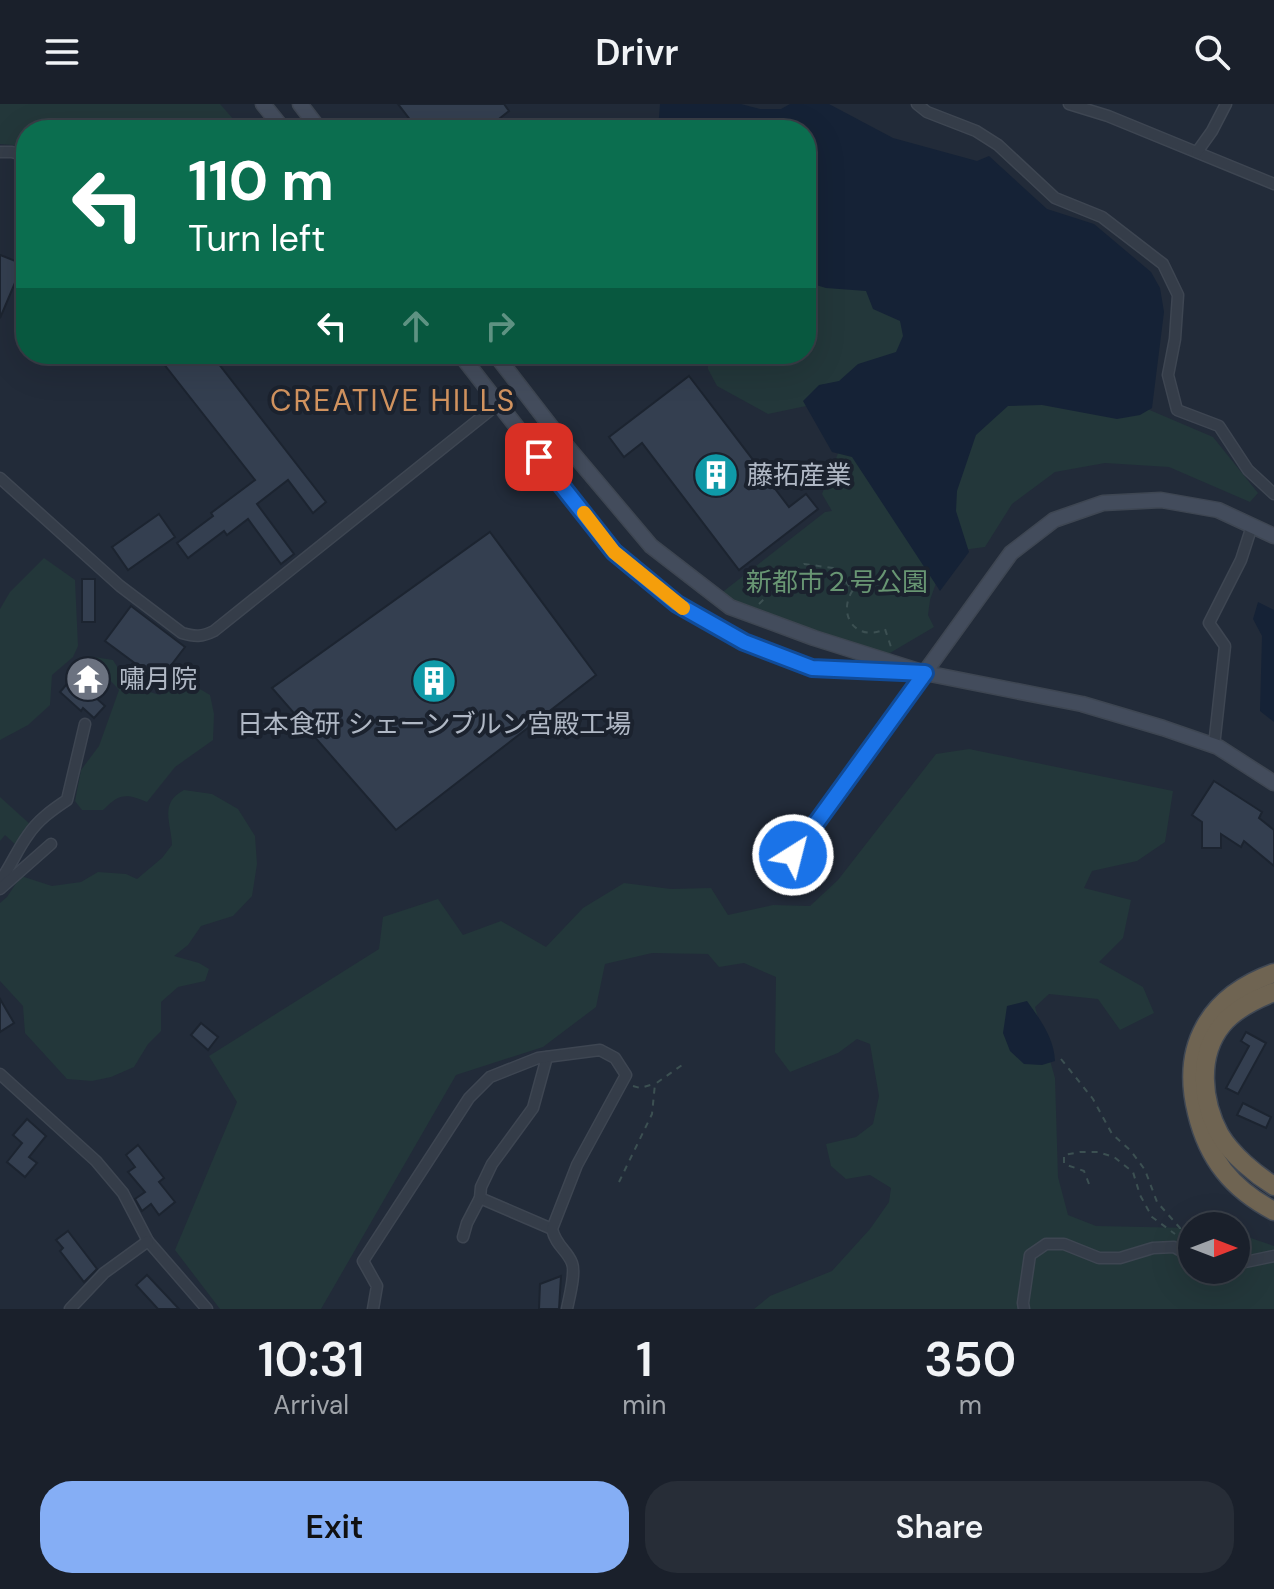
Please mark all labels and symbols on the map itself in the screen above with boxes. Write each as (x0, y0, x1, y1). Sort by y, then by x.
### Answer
district label: CREATIVE HILLS (270, 381, 516, 420)
pin (505, 423, 573, 491)
building icon: 藤拓産業 (692, 451, 740, 499)
place label: 藤拓産業 (747, 458, 851, 492)
park label: 新都市２号公園 (746, 565, 928, 599)
temple icon: 嘯月院 (64, 655, 112, 703)
building icon: 日本食研 シェーンブルン宮殿工場 (410, 657, 458, 705)
place label: 嘯月院 (119, 662, 197, 696)
place label: 日本食研 シェーンブルン宮殿工場 (237, 707, 631, 741)
position arrow (751, 813, 835, 897)
north arrow (1178, 1212, 1250, 1284)

